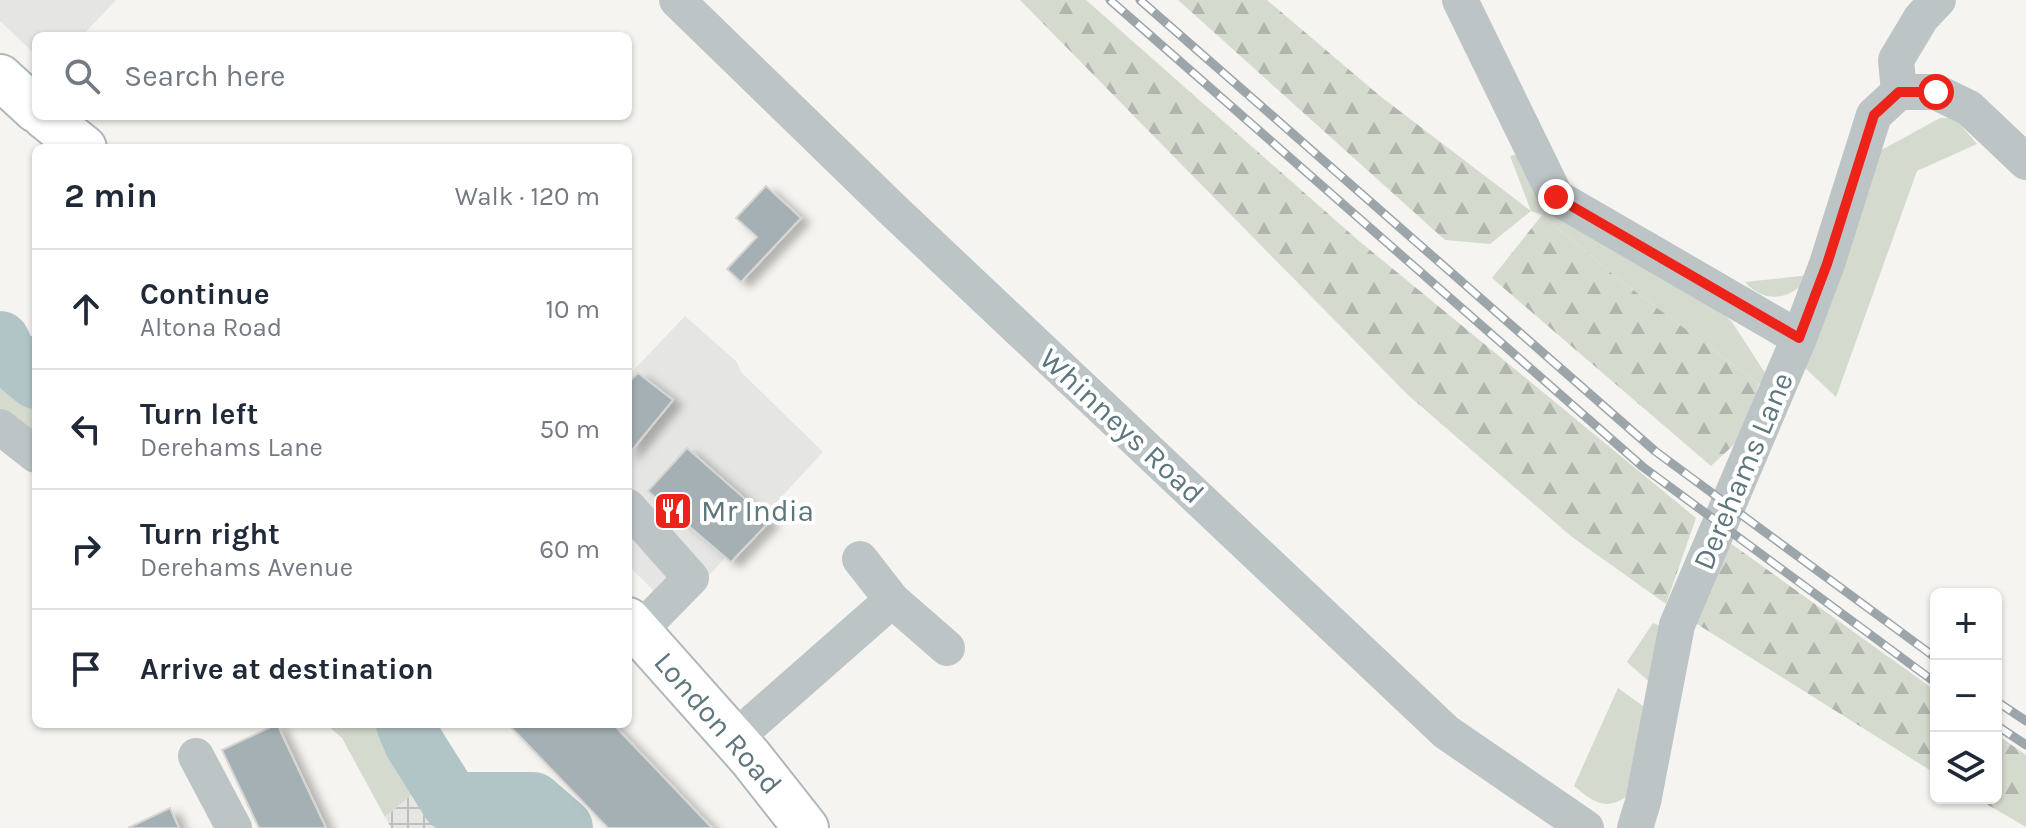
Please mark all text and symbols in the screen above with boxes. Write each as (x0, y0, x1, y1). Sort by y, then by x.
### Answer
search box (32, 32, 632, 120)
icon: search (60, 54, 104, 98)
text: Search here (124, 58, 285, 94)
route start (1918, 74, 1954, 110)
text: 2 min (64, 176, 158, 216)
route end (1538, 179, 1574, 215)
text: Walk · 120 m (455, 181, 600, 212)
text: Continue (140, 276, 270, 312)
icon: ahead (64, 287, 108, 331)
text: 10 m (545, 294, 600, 325)
text: Altona Road (140, 312, 282, 343)
street label: Whinneys Road (1032, 341, 1212, 511)
street label: Derehams Lane (1685, 367, 1801, 575)
text: Turn left (140, 396, 258, 432)
icon: left (64, 407, 108, 451)
text: 50 m (539, 414, 600, 445)
text: Derehams Lane (140, 432, 323, 463)
restaurant icon: Mr India (652, 490, 694, 532)
place label: Mr India (701, 493, 814, 529)
text: Turn right (140, 516, 280, 552)
icon: right (64, 527, 108, 571)
text: 60 m (539, 534, 600, 565)
text: Derehams Avenue (140, 552, 353, 583)
map controls (1930, 588, 2002, 804)
button: + (1930, 588, 2002, 660)
street label: London Road (646, 644, 790, 802)
icon: arrive (64, 647, 108, 691)
text: Arrive at destination (140, 651, 434, 687)
button: − (1930, 660, 2002, 732)
button: layers (1930, 732, 2002, 804)

